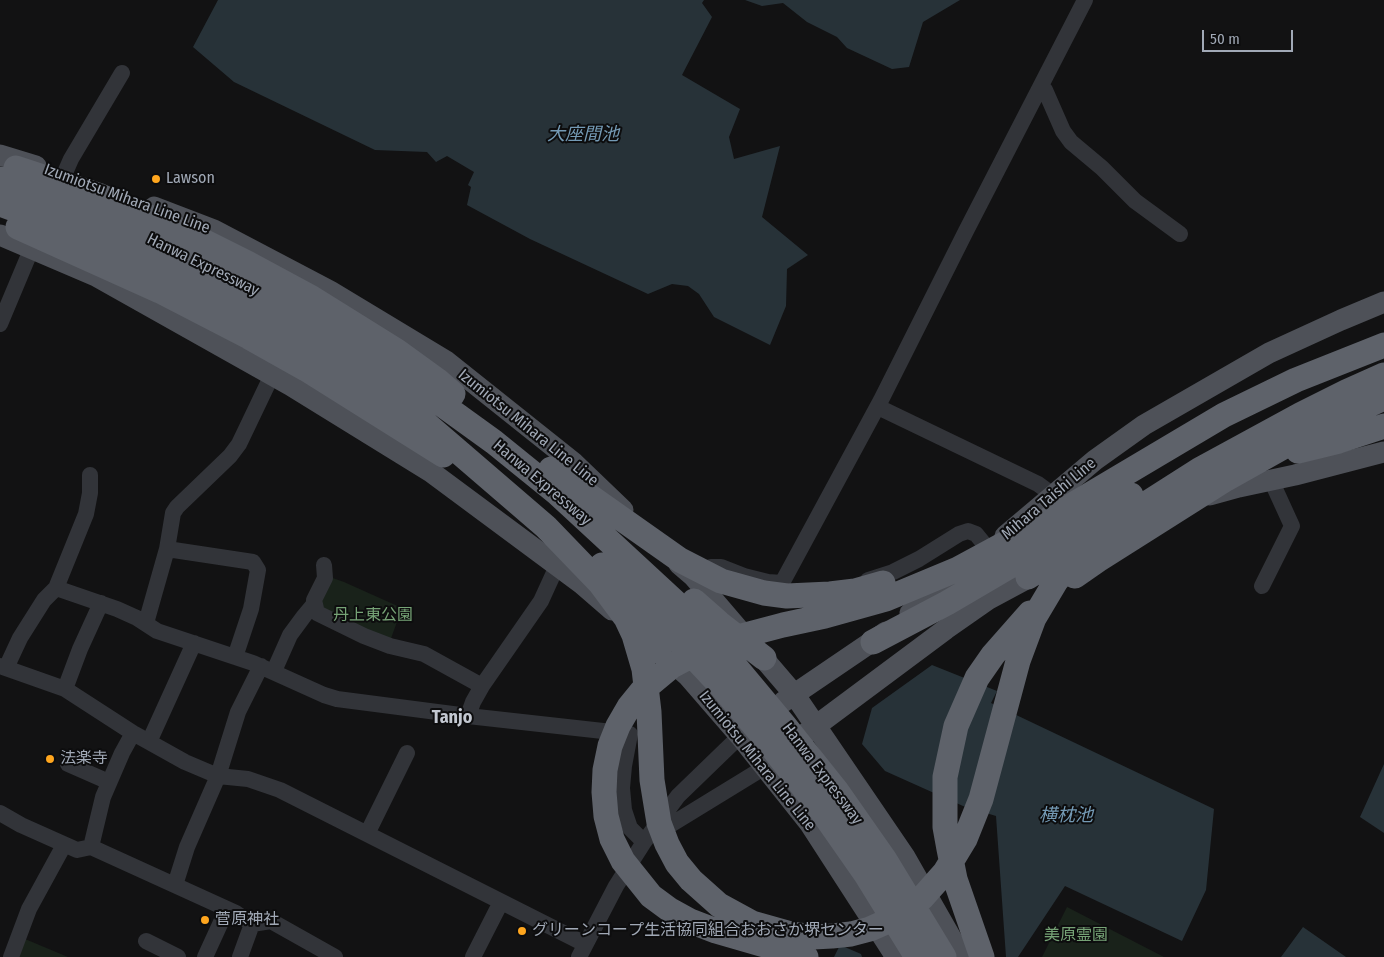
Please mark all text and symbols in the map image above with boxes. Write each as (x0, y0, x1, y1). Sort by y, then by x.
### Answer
scale bar (1204, 20, 1295, 52)
text: 50 m (1210, 30, 1240, 48)
water label: 大座間池 (547, 124, 619, 146)
street label: Izumiotsu Mihara Line Line (42, 160, 212, 238)
place label: Lawson (166, 169, 215, 189)
marker: Lawson (150, 173, 162, 185)
street label: Hanwa Expressway (144, 230, 262, 300)
street label: Izumiotsu Mihara Line Line (454, 366, 602, 490)
street label: Hanwa Expressway (489, 436, 595, 530)
street label: Mihara Taishi Line (998, 454, 1100, 544)
park label: 丹上東公園 (333, 606, 413, 626)
street label: Izumiotsu Mihara Line Line (695, 687, 819, 835)
district label: Tanjo (432, 707, 472, 729)
street label: Hanwa Expressway (778, 719, 866, 829)
place label: 法楽寺 (60, 749, 108, 769)
marker: 法楽寺 (44, 753, 56, 765)
water label: 横枕池 (1039, 805, 1093, 827)
place label: 菅原神社 (215, 910, 279, 930)
marker: 菅原神社 (199, 914, 211, 926)
place label: グリーンコープ生活協同組合おおさか堺センター (532, 921, 884, 941)
marker: グリーンコープ生活協同組合おおさか堺センター (516, 925, 528, 937)
park label: 美原霊園 (1044, 926, 1108, 946)

